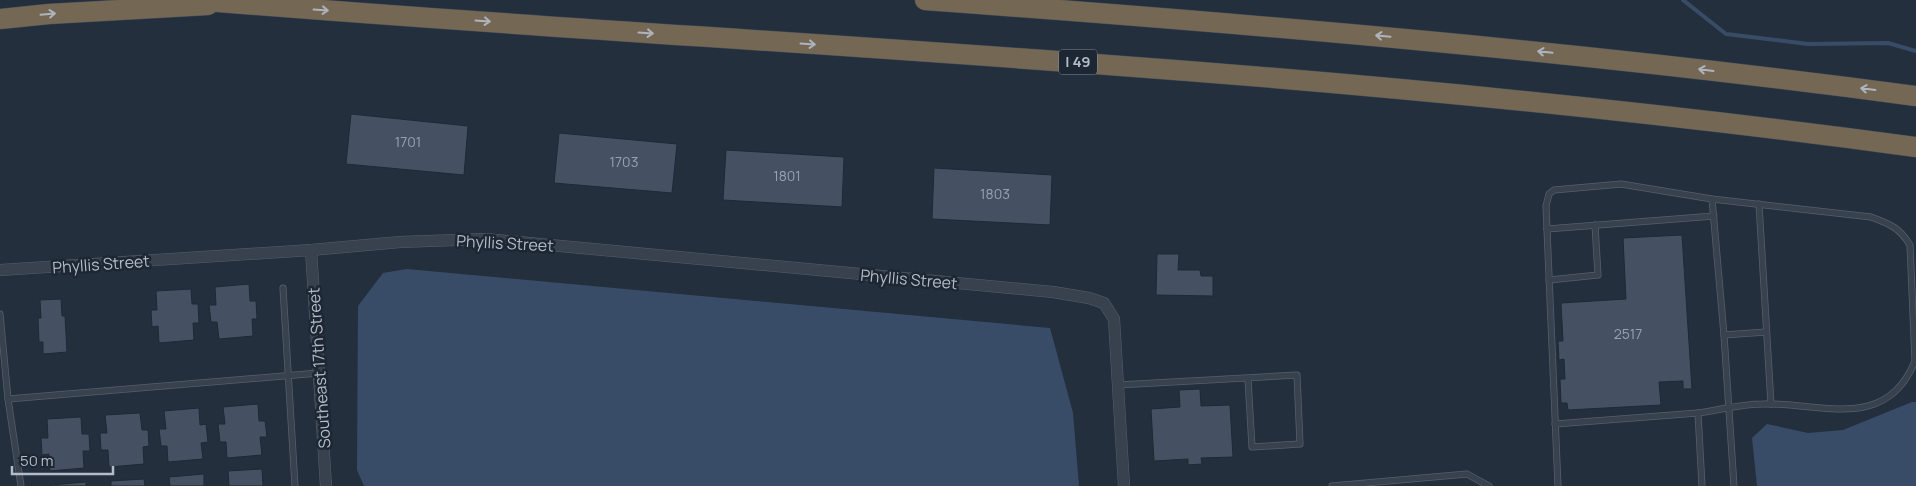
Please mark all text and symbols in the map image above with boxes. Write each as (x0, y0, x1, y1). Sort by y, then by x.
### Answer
one-way arrow (313, 5, 329, 14)
one-way arrow (40, 9, 56, 19)
one-way arrow (475, 17, 491, 26)
one-way arrow (637, 28, 653, 37)
one-way arrow (1375, 32, 1391, 41)
one-way arrow (799, 39, 815, 48)
one-way arrow (1537, 47, 1553, 57)
road number: I 49 (1059, 50, 1097, 74)
one-way arrow (1699, 65, 1715, 75)
one-way arrow (1860, 84, 1876, 94)
house number: 1701 (395, 132, 421, 151)
house number: 1703 (610, 152, 638, 171)
house number: 1801 (773, 166, 801, 185)
house number: 1803 (980, 184, 1010, 203)
street label: Phyllis Street (456, 229, 554, 257)
street label: Phyllis Street (52, 250, 150, 278)
street label: Phyllis Street (860, 264, 958, 294)
street label: Southeast 17th Street (302, 287, 336, 449)
house number: 2517 (1614, 324, 1642, 343)
scale bar (12, 444, 114, 476)
text: 50 m (20, 450, 54, 471)

